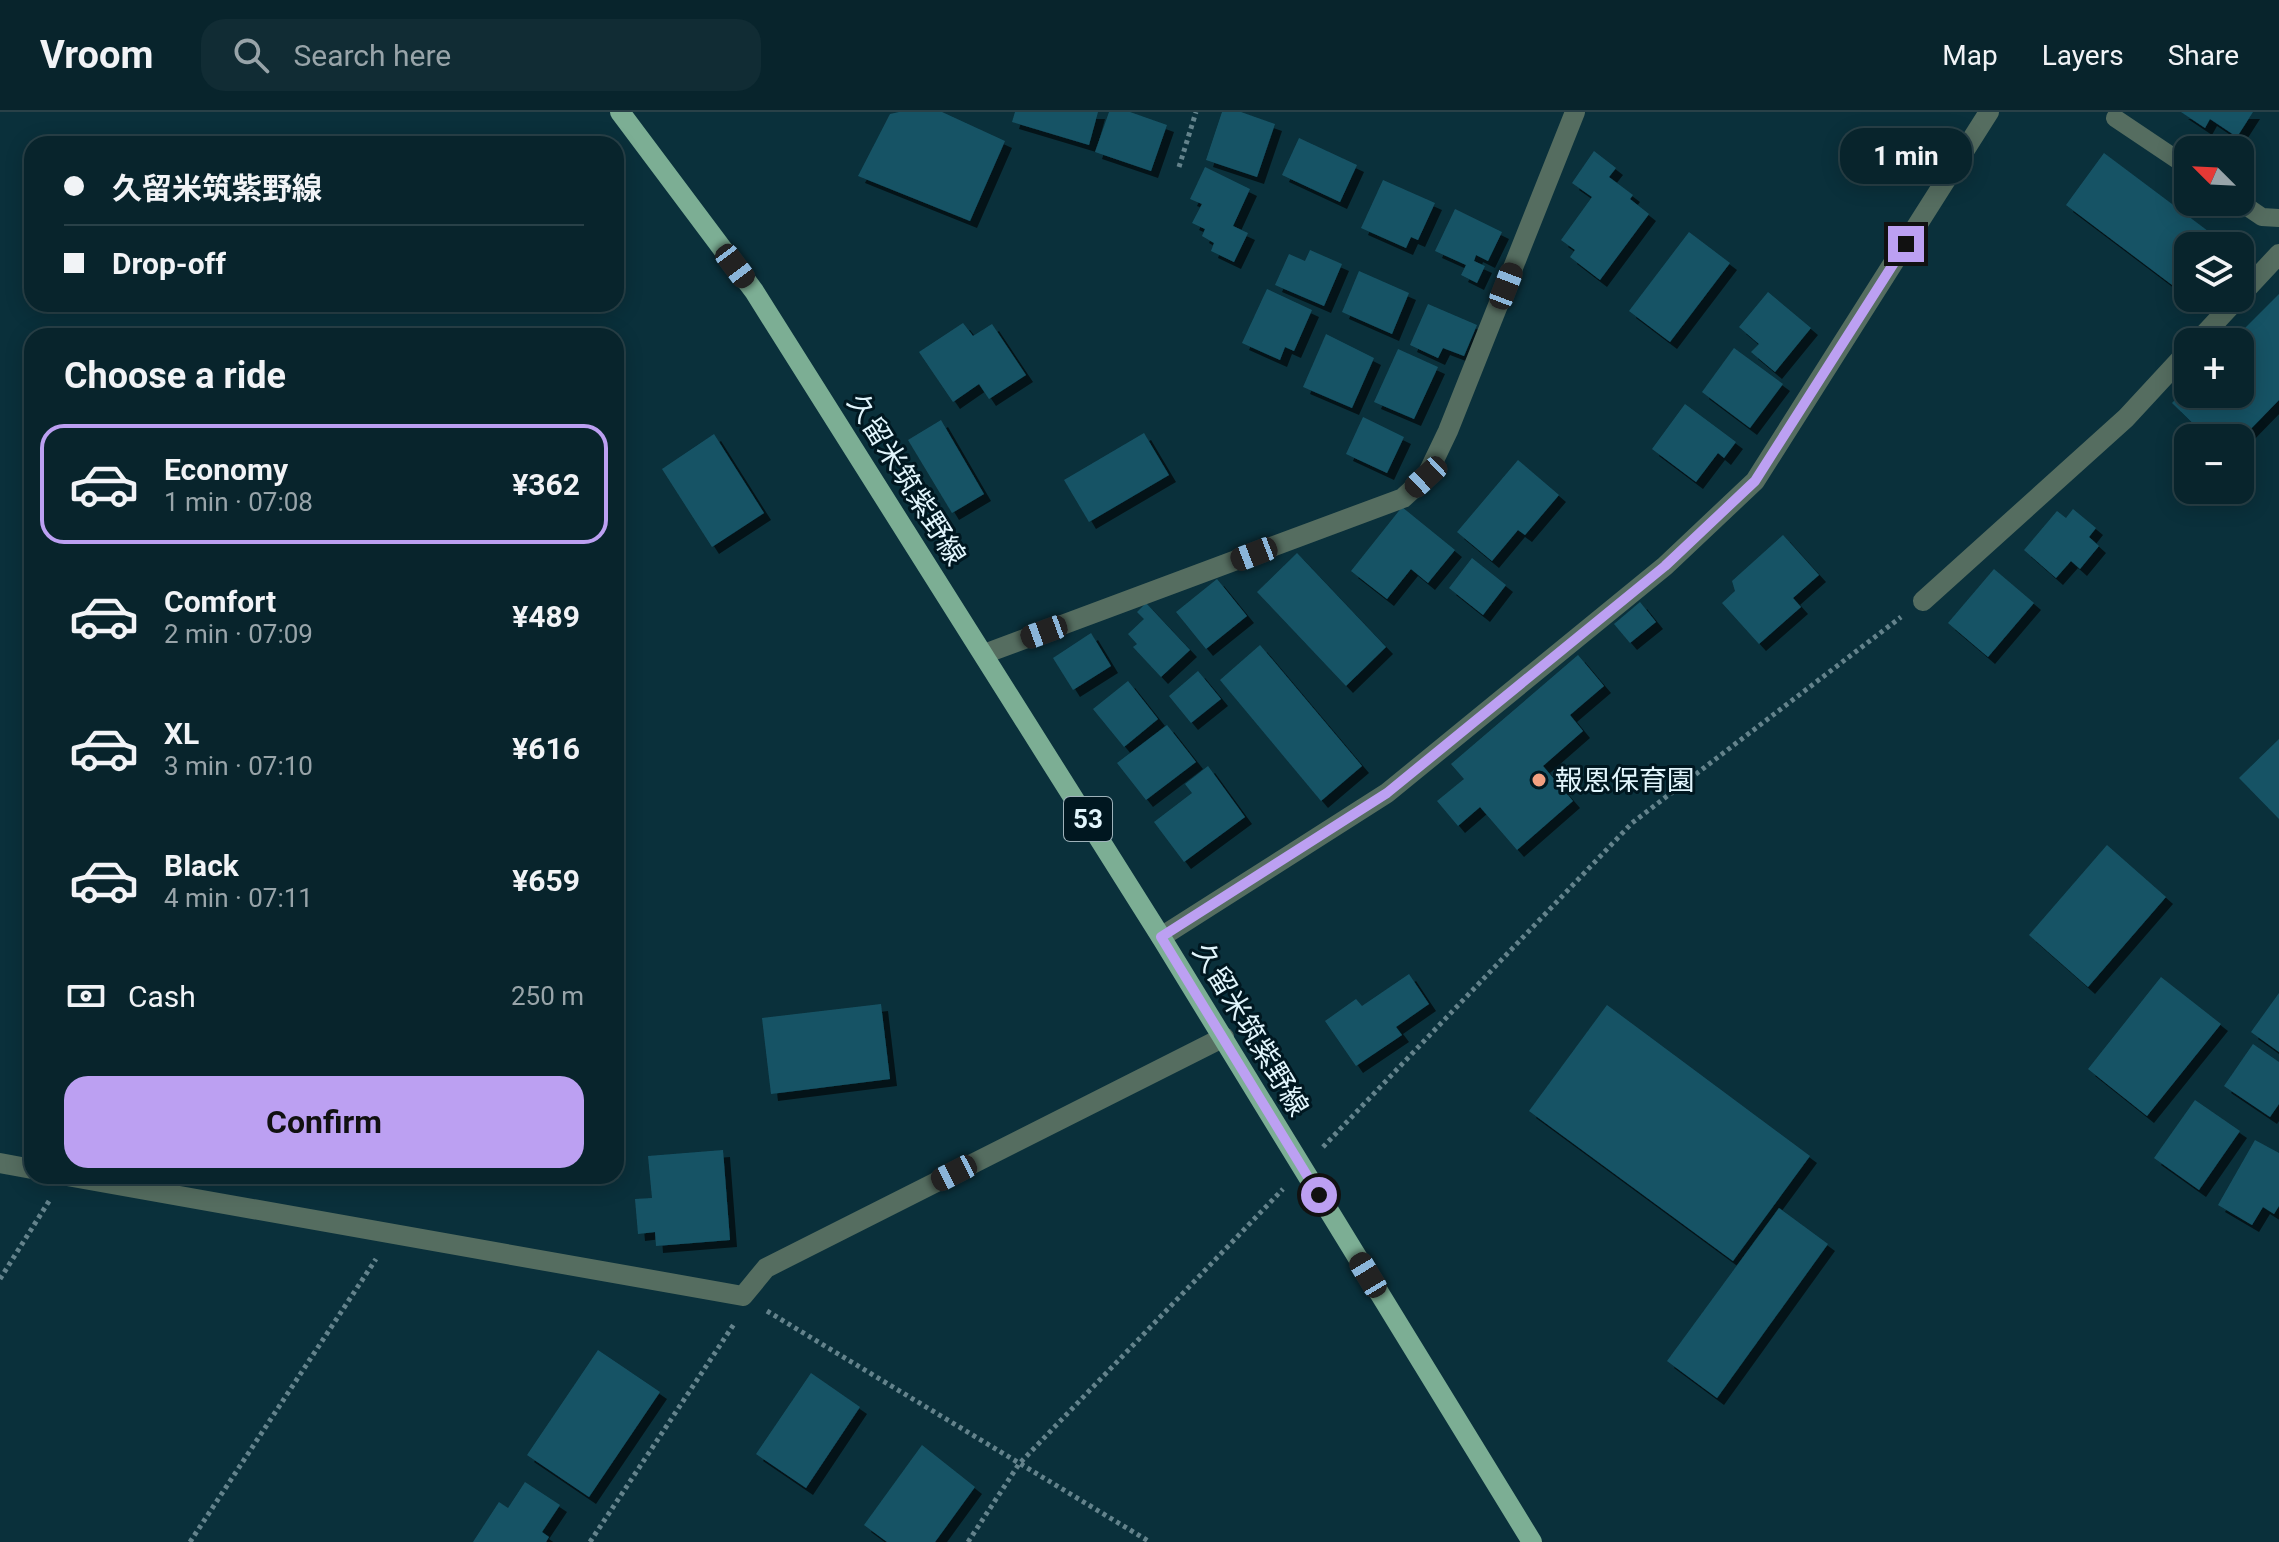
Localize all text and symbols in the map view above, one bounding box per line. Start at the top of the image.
search box [201,19,761,91]
text: Vroom [40,33,153,77]
icon: search [229,33,273,77]
text: Search here [293,38,451,73]
text: Map [1942,39,1998,72]
text: Layers [2042,39,2124,72]
text: Share [2168,39,2239,72]
callout: 1 min [1840,128,1972,184]
north arrow [2174,136,2254,216]
map controls [2174,136,2254,504]
text: 1 min [1873,141,1939,171]
text: 久留米筑紫野線 [112,171,322,206]
route end [1888,226,1924,262]
button: layers [2174,232,2254,312]
car [711,240,759,292]
text: Drop-off [112,246,226,281]
car [1486,259,1526,313]
button: + [2174,328,2254,408]
text: Choose a ride [64,355,286,397]
street label: 久留米筑紫野線 [841,387,973,571]
button: − [2174,424,2254,504]
icon: car [68,448,140,520]
text: Economy [164,452,288,487]
car [1400,452,1452,502]
text: ¥362 [512,467,580,502]
text: 1 min · 07:08 [164,487,313,517]
car [1227,534,1281,574]
icon: car [68,580,140,652]
text: Comfort [164,584,276,619]
text: ¥489 [512,599,580,634]
car [1017,613,1071,651]
text: 2 min · 07:09 [164,619,313,649]
icon: car [68,712,140,784]
text: XL [164,716,199,751]
text: ¥616 [512,731,580,766]
text: 3 min · 07:10 [164,751,313,781]
place label: 報恩保育園 [1555,764,1695,797]
marker: 報恩保育園 [1530,771,1548,789]
road number: 53 [1064,797,1112,841]
icon: car [68,844,140,916]
text: Black [164,848,239,883]
text: ¥659 [512,863,580,898]
text: 4 min · 07:11 [164,883,313,913]
street label: 久留米筑紫野線 [1186,937,1315,1122]
icon: cash [64,974,108,1018]
text: Cash [128,979,196,1014]
text: 250 m [511,981,584,1011]
button: Confirm [64,1076,584,1168]
car [927,1151,981,1195]
route start [1301,1177,1337,1213]
car [1345,1248,1391,1302]

